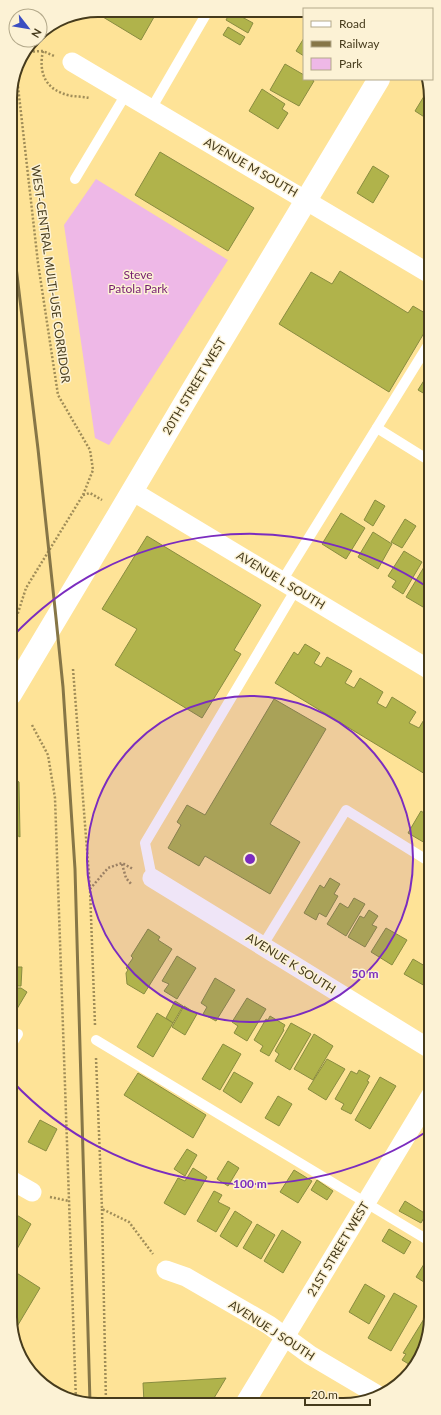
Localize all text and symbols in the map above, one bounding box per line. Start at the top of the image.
north arrow [8,8,48,48]
legend [303,8,433,80]
text: Road [339,16,366,31]
text: N [29,26,45,40]
text: Railway [339,36,380,51]
text: Park [339,56,363,71]
street label: AVENUE M SOUTH [201,134,301,200]
street label: WEST-CENTRAL MULTI-USE CORRIDOR [28,164,74,384]
park label: Steve Patola Park [108,267,169,296]
street label: 20TH STREET WEST [159,335,229,437]
street label: AVENUE L SOUTH [234,548,328,612]
centre of rings [243,852,257,866]
street label: AVENUE K SOUTH [243,929,339,997]
text: 50 m [352,966,378,981]
text: 100 m [233,1176,267,1191]
street label: 21ST STREET WEST [304,1199,372,1299]
street label: AVENUE J SOUTH [226,1297,318,1363]
scale bar [305,1381,370,1407]
text: 20 m [311,1387,338,1402]

